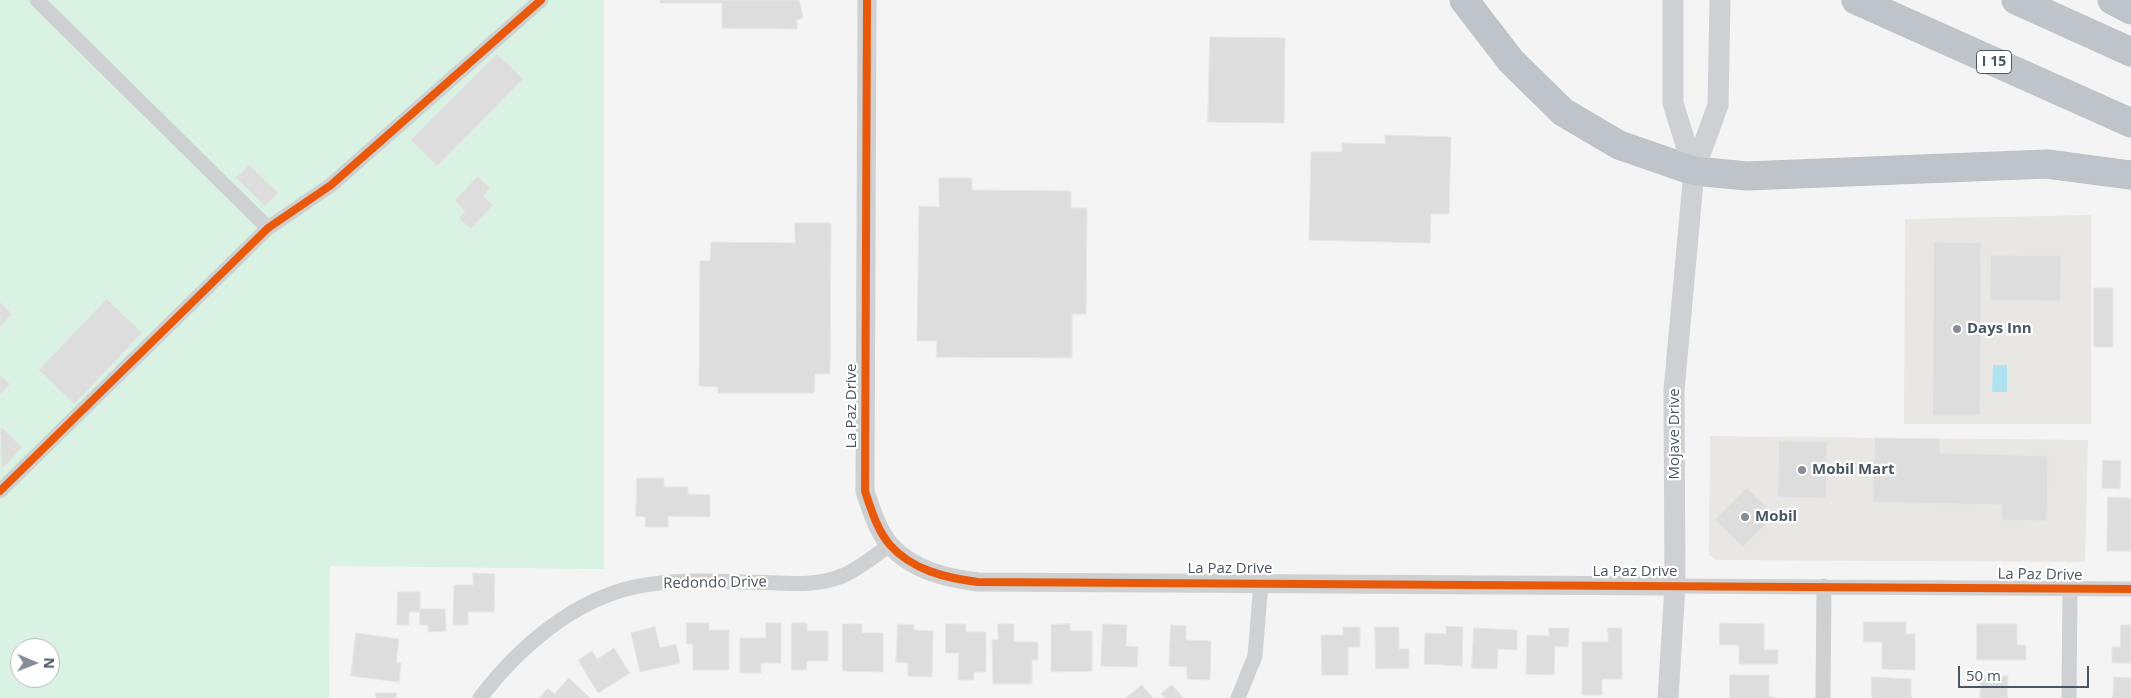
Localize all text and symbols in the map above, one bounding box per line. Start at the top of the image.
road number: I 15 [1976,51,2012,74]
place label: Days Inn [1967,320,2032,338]
marker: Days Inn [1951,323,1963,335]
street label: La Paz Drive [843,363,861,449]
street label: Mojave Drive [1666,388,1684,480]
place label: Mobil Mart [1812,461,1894,479]
marker: Mobil Mart [1796,464,1808,476]
place label: Mobil [1755,508,1797,526]
marker: Mobil [1739,511,1751,523]
street label: La Paz Drive [1187,560,1273,578]
street label: La Paz Drive [1592,563,1678,581]
street label: La Paz Drive [1997,565,2083,585]
street label: Redondo Drive [663,573,767,593]
north arrow [10,638,60,688]
scale bar [1961,656,2092,688]
text: N [40,657,59,669]
text: 50 m [1966,665,2001,685]

